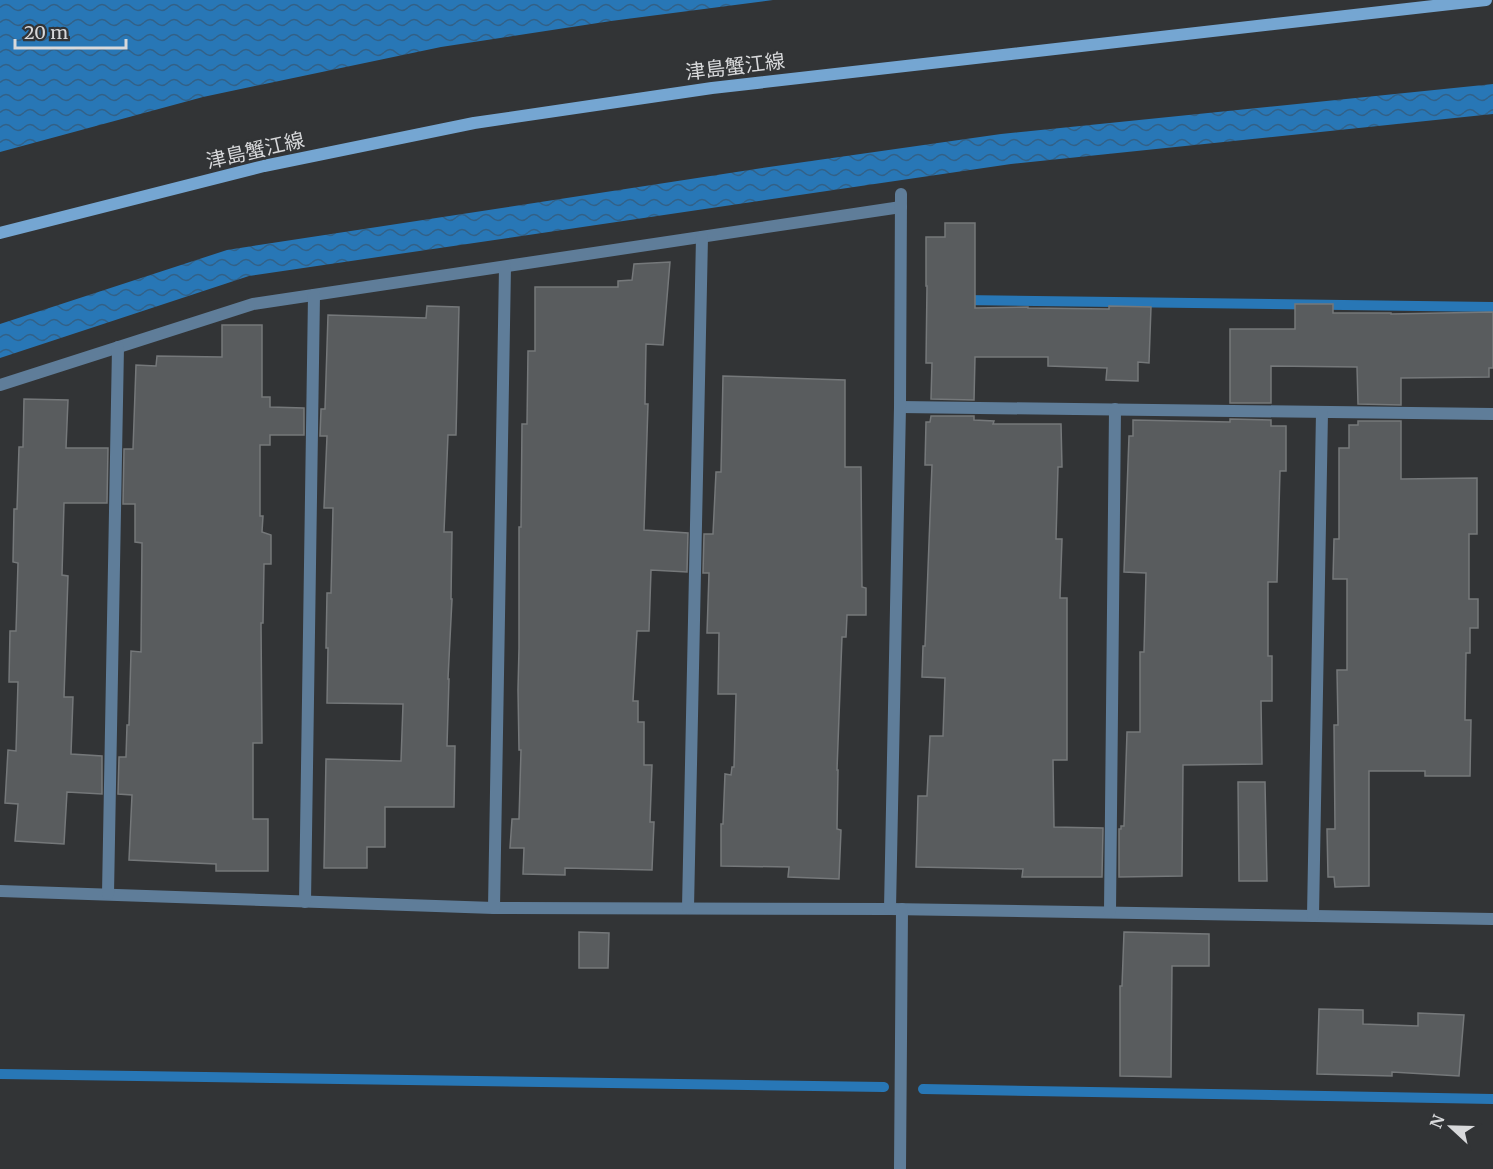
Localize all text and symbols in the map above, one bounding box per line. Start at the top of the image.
scale bar [15,12,126,50]
text: 20 m [24,21,68,44]
street label: 津島蟹江線 [684,47,786,85]
street label: 津島蟹江線 [203,127,307,173]
north arrow [1421,1097,1481,1157]
text: N [1425,1111,1449,1131]

